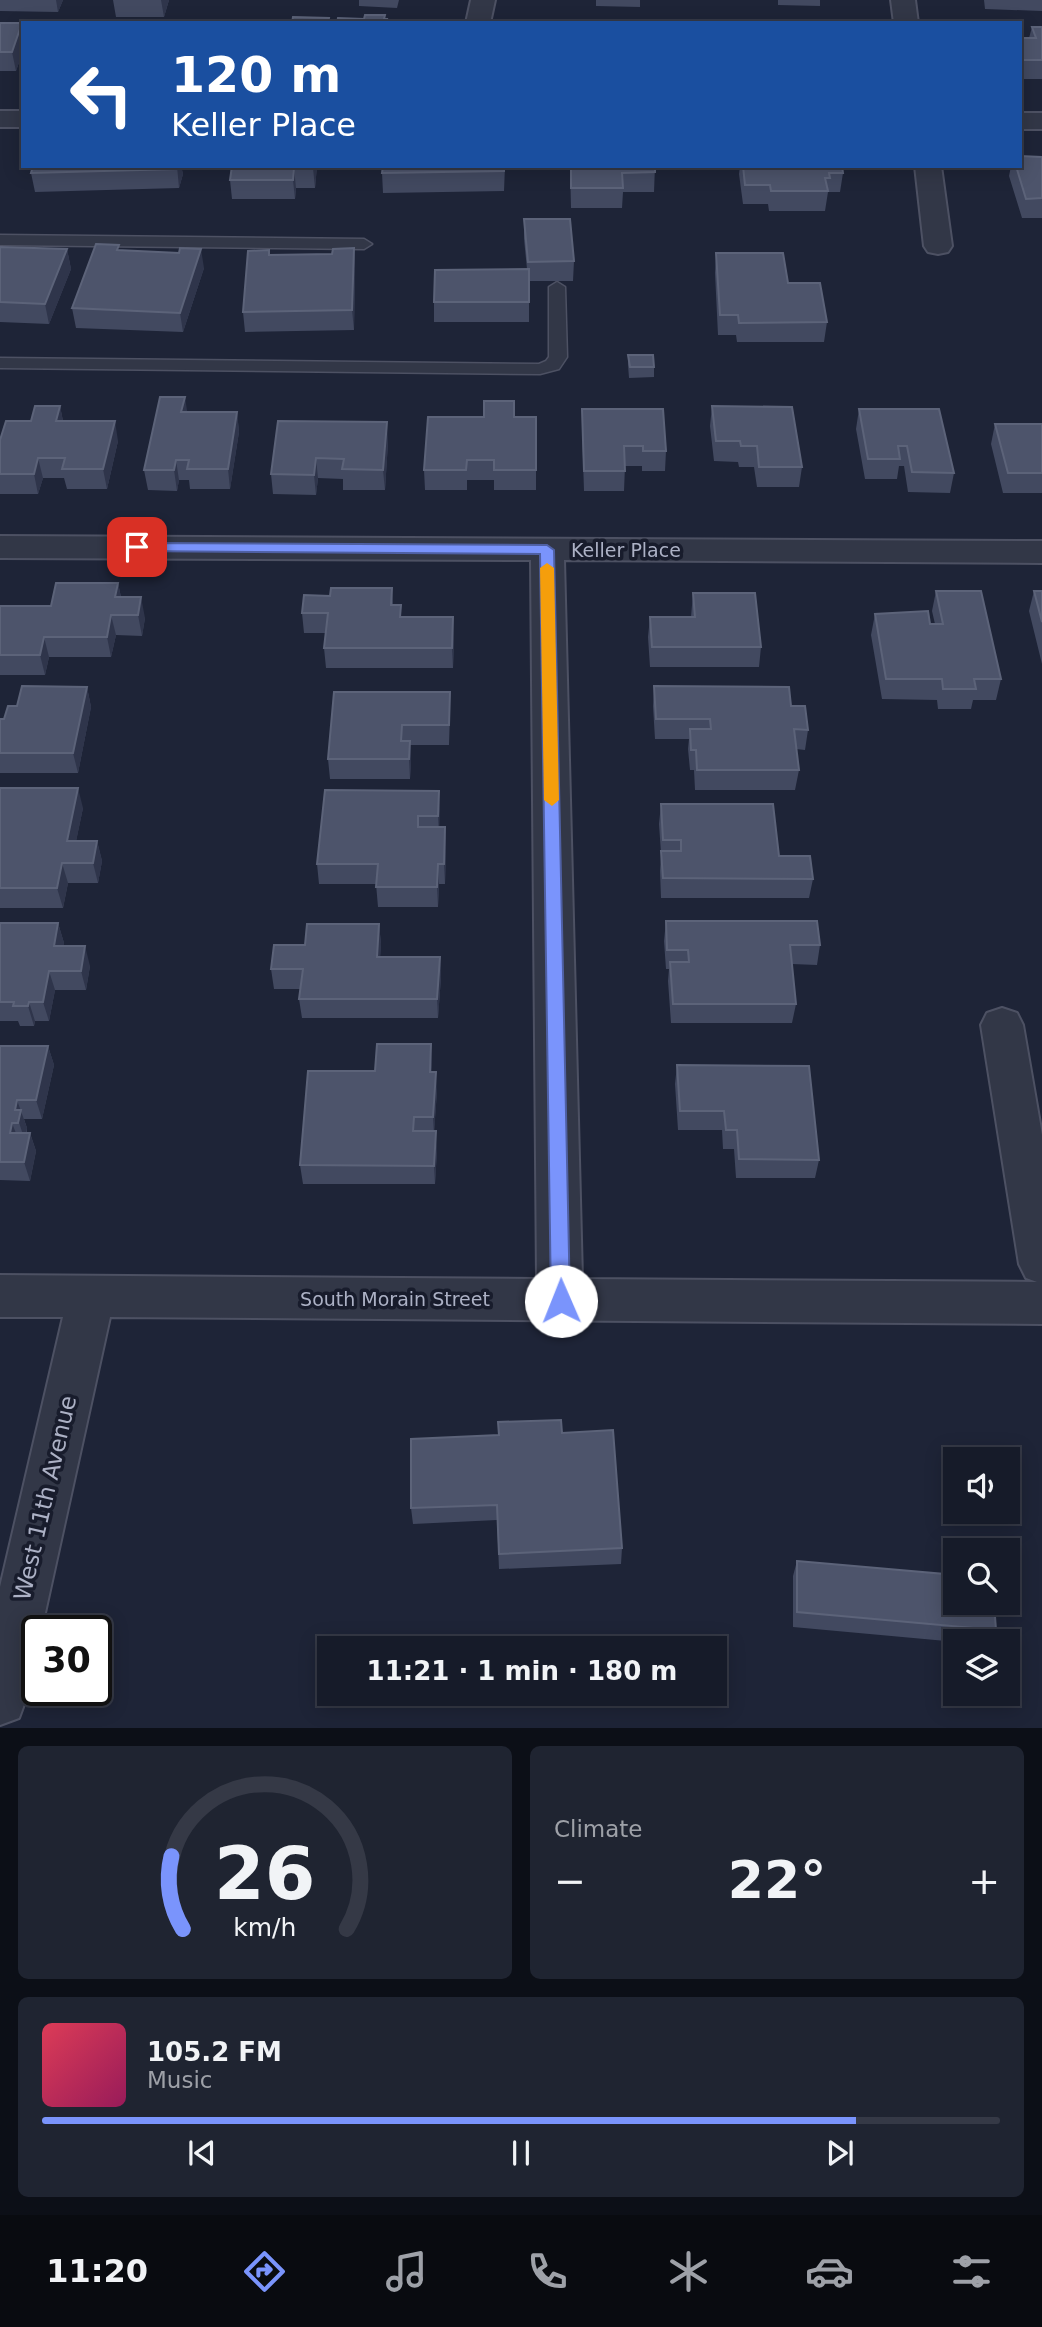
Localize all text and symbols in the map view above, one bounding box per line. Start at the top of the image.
text: 120 m [171,47,341,104]
icon: left [56,49,147,140]
text: Keller Place [171,106,356,144]
pin [107,517,167,577]
icon: arrive [118,528,156,566]
street label: Keller Place [571,539,681,561]
position arrow [524,1264,598,1338]
street label: South Morain Street [300,1288,490,1310]
street label: West 11th Avenue [9,1393,81,1603]
map controls [943,1447,1020,1706]
button: sound [943,1447,1020,1524]
button: search [943,1538,1020,1615]
speed limit sign: 30 [21,1615,112,1706]
button: layers [943,1629,1020,1706]
text: 11:21 · 1 min · 180 m [367,1656,677,1686]
text: Climate [554,1816,643,1842]
text: 26 [214,1831,316,1916]
text: 22° [728,1850,826,1910]
text: − [554,1859,586,1903]
text: + [968,1859,1000,1903]
text: km/h [233,1912,297,1941]
text: 105.2 FM [147,2037,282,2067]
text: Music [147,2067,212,2093]
icon: previous [183,2134,221,2172]
icon: pause [502,2134,540,2172]
icon: next [821,2134,859,2172]
icon: directions [240,2247,289,2296]
icon: music [382,2247,431,2296]
icon: phone [523,2247,572,2296]
icon: climate [664,2247,713,2296]
icon: car [805,2247,854,2296]
icon: filters [947,2247,996,2296]
text: 11:20 [46,2252,148,2290]

